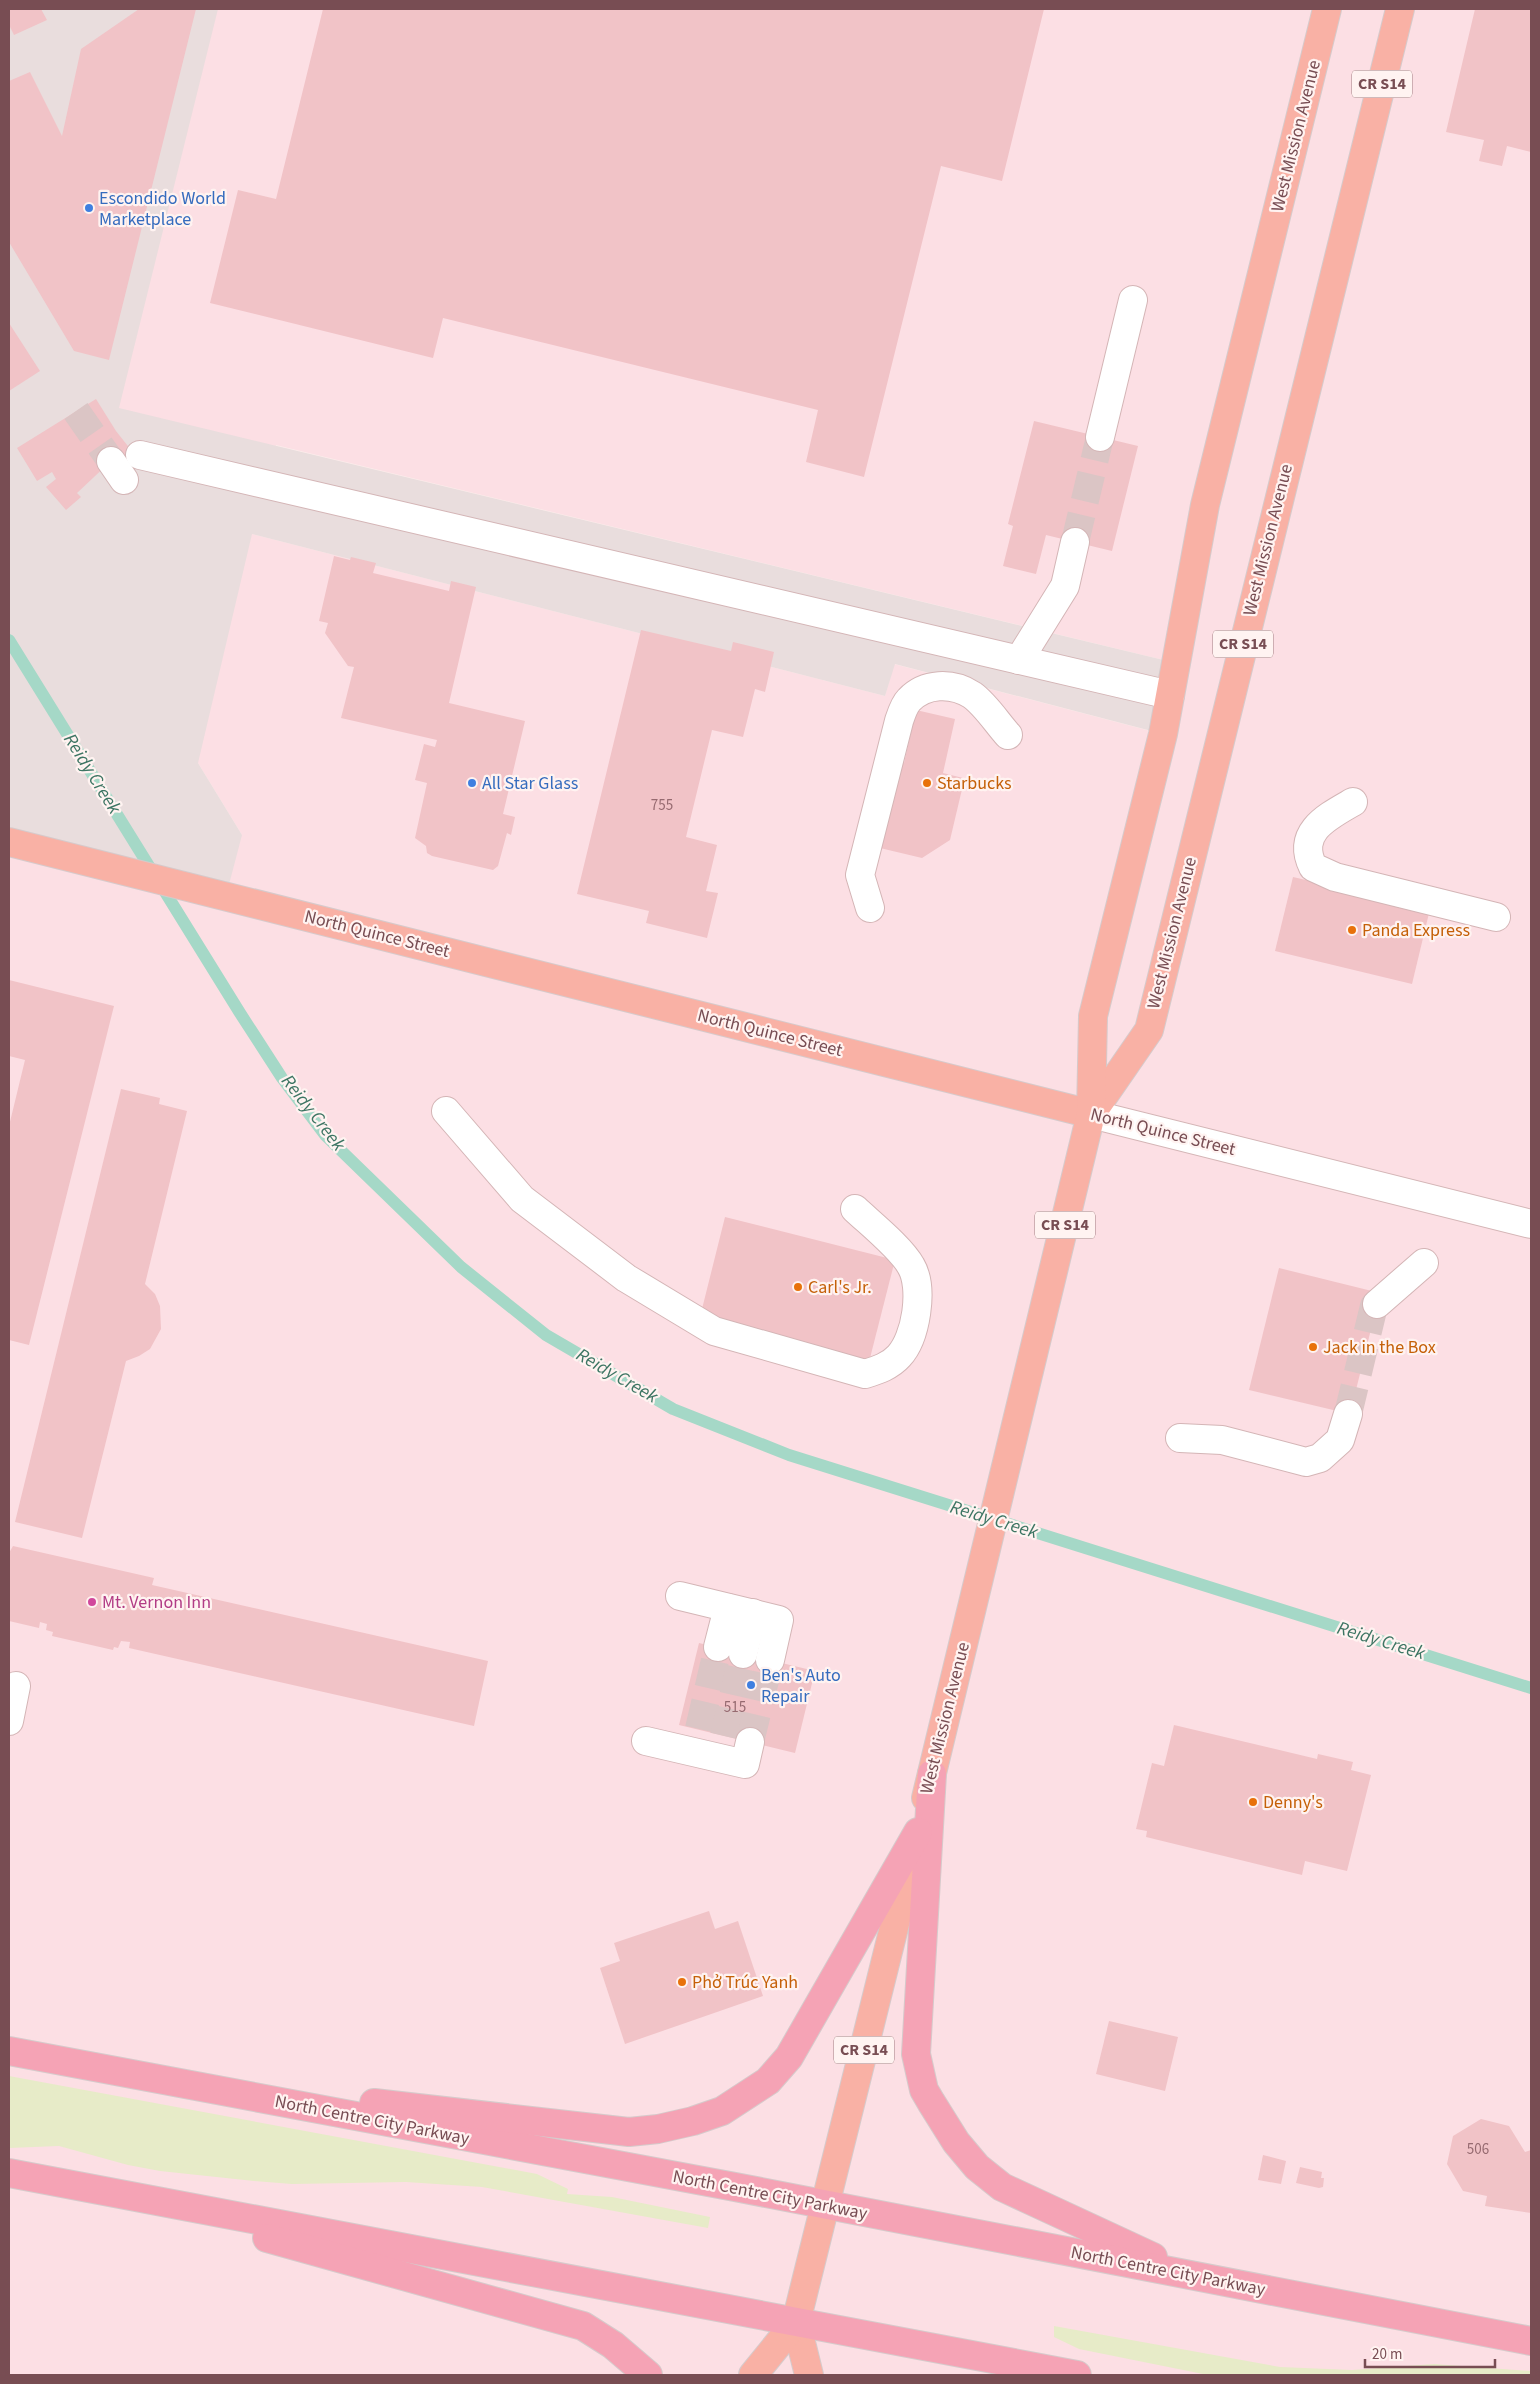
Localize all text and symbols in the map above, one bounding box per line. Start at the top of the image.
street label: West Mission Avenue [1265,57,1327,215]
road number: CR S14 [1352,70,1412,98]
place label: Escondido World Marketplace [99,186,226,232]
marker: Escondido World Marketplace [83,202,95,214]
street label: West Mission Avenue [1237,461,1299,619]
road number: CR S14 [1213,630,1273,658]
water label: Reidy Creek [57,728,128,820]
place label: All Star Glass [482,771,578,796]
place label: Starbucks [937,771,1012,796]
marker: All Star Glass [466,777,478,789]
marker: Starbucks [921,777,933,789]
house number: 755 [651,795,673,816]
street label: West Mission Avenue [1141,854,1203,1012]
street label: North Quince Street [302,904,452,964]
place label: Panda Express [1362,918,1470,943]
marker: Panda Express [1346,924,1358,936]
street label: North Quince Street [695,1003,845,1063]
water label: Reidy Creek [275,1069,352,1158]
street label: North Quince Street [1088,1102,1238,1162]
road number: CR S14 [1035,1212,1095,1238]
place label: Carl's Jr. [808,1275,872,1300]
marker: Carl's Jr. [792,1281,804,1293]
place label: Jack in the Box [1323,1335,1436,1360]
marker: Jack in the Box [1307,1341,1319,1353]
water label: Reidy Creek [571,1342,664,1411]
water label: Reidy Creek [947,1494,1042,1546]
place label: Mt. Vernon Inn [102,1590,211,1615]
marker: Mt. Vernon Inn [86,1596,98,1608]
water label: Reidy Creek [1334,1615,1429,1667]
street label: West Mission Avenue [914,1639,976,1797]
place label: Ben's Auto Repair [761,1663,841,1709]
marker: Ben's Auto Repair [745,1679,757,1691]
house number: 515 [724,1697,746,1718]
place label: Denny's [1263,1790,1323,1815]
marker: Denny's [1247,1796,1259,1808]
place label: Phở Trúc Yanh [692,1970,798,1995]
marker: Phở Trúc Yanh [676,1976,688,1988]
road number: CR S14 [834,2036,894,2064]
street label: North Centre City Parkway [273,2089,472,2151]
house number: 506 [1467,2139,1489,2160]
street label: North Centre City Parkway [671,2164,870,2226]
street label: North Centre City Parkway [1069,2240,1268,2302]
scale bar [1365,2336,1495,2368]
text: 20 m [1372,2344,1402,2365]

